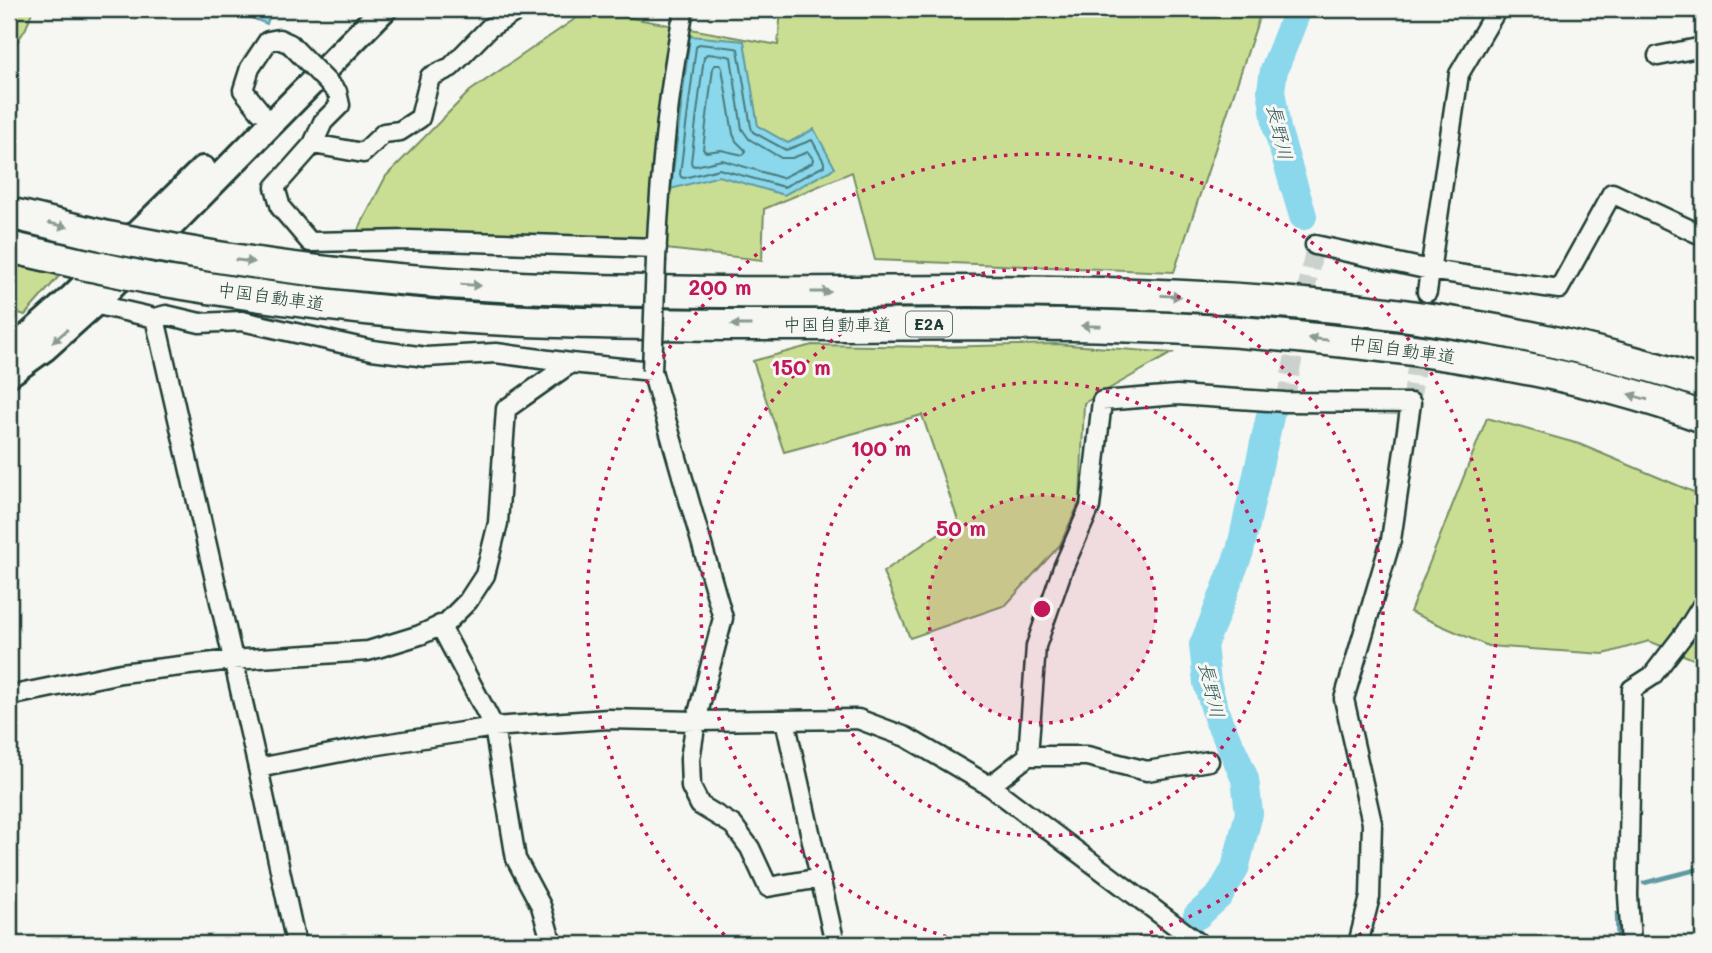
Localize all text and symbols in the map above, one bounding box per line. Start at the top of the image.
water label: 長野川 [1262,101,1299,162]
one-way arrow [47,220,69,231]
one-way arrow [234,256,256,267]
text: 200 m [689,273,751,300]
street label: 中国自動車道 [216,277,326,315]
one-way arrow [460,280,482,291]
one-way arrow [810,286,832,298]
one-way arrow [1160,291,1182,302]
street label: 中国自動車道 [783,312,891,336]
road number: E2A [906,312,952,336]
one-way arrow [730,319,752,331]
one-way arrow [1080,320,1102,332]
one-way arrow [52,327,69,343]
street label: 中国自動車道 [1347,330,1457,368]
one-way arrow [1307,333,1329,344]
text: 150 m [771,353,831,380]
one-way arrow [1628,391,1649,401]
text: 100 m [851,434,911,461]
text: 50 m [936,514,986,541]
centre of rings [1030,597,1054,621]
water label: 長野川 [1194,659,1231,720]

